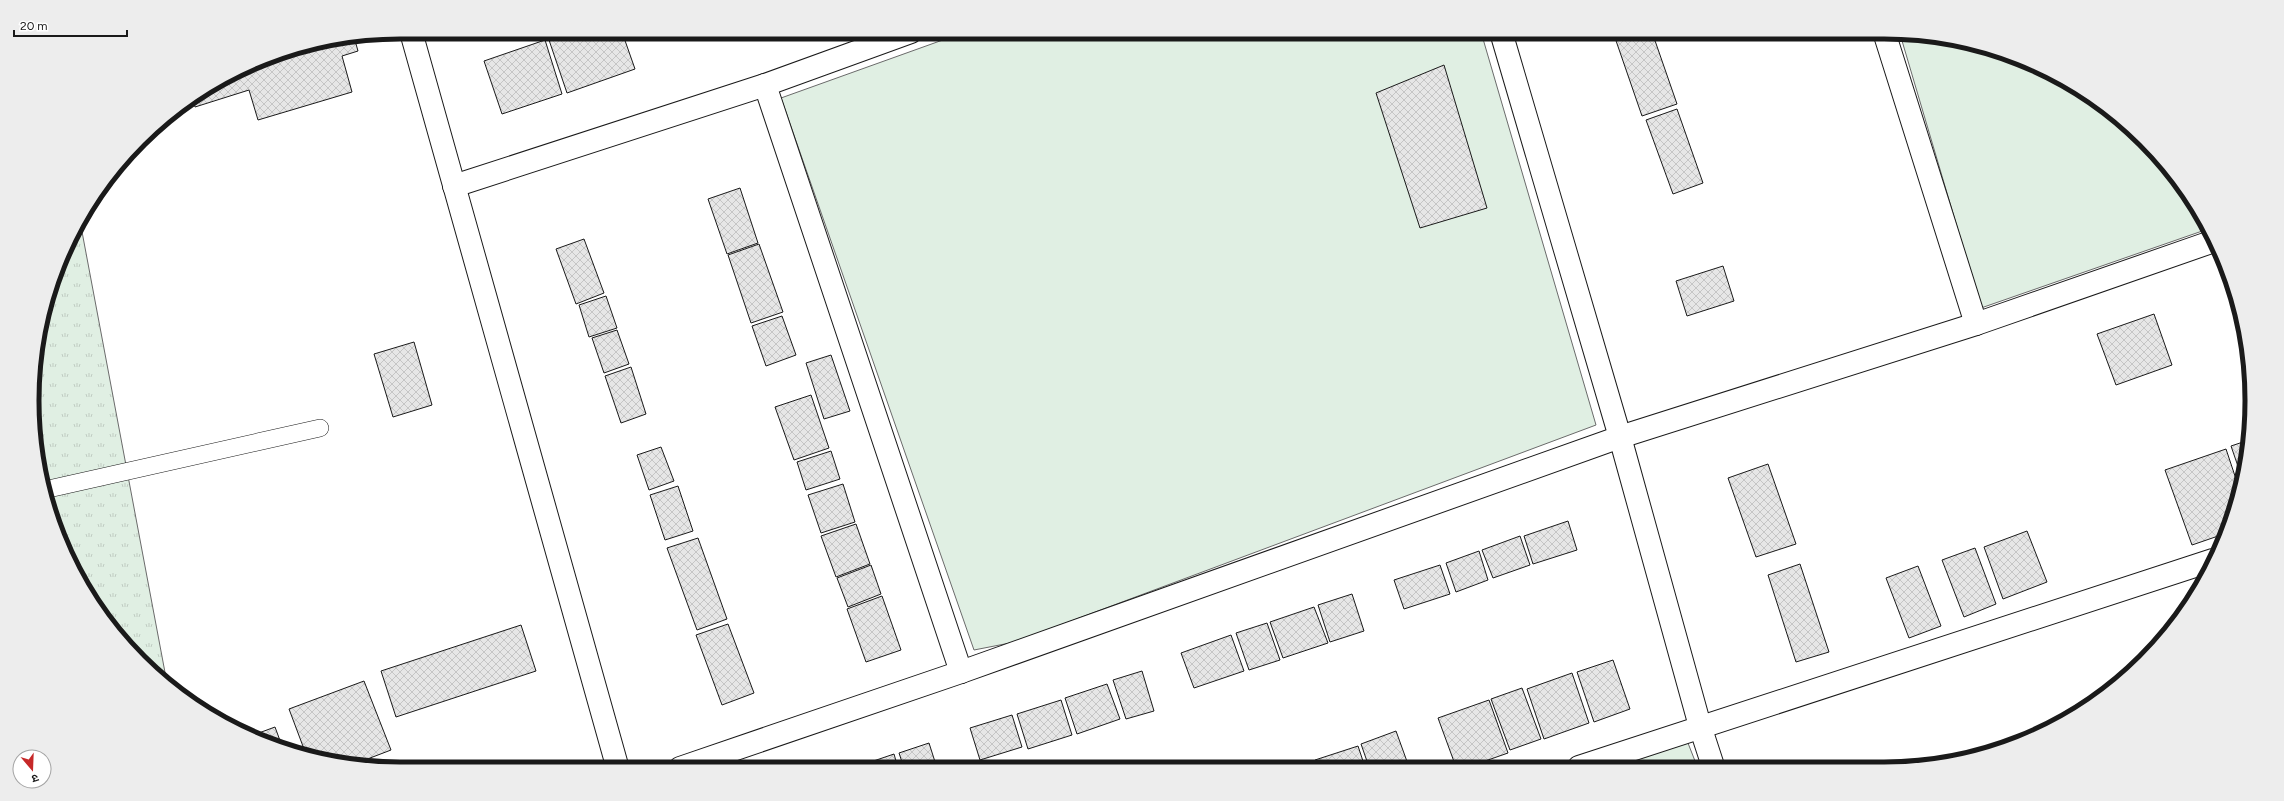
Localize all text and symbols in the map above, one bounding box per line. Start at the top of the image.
scale bar [14,12,127,38]
text: 20 m [20,19,48,33]
north arrow [12,749,52,789]
text: उ [29,771,40,785]

